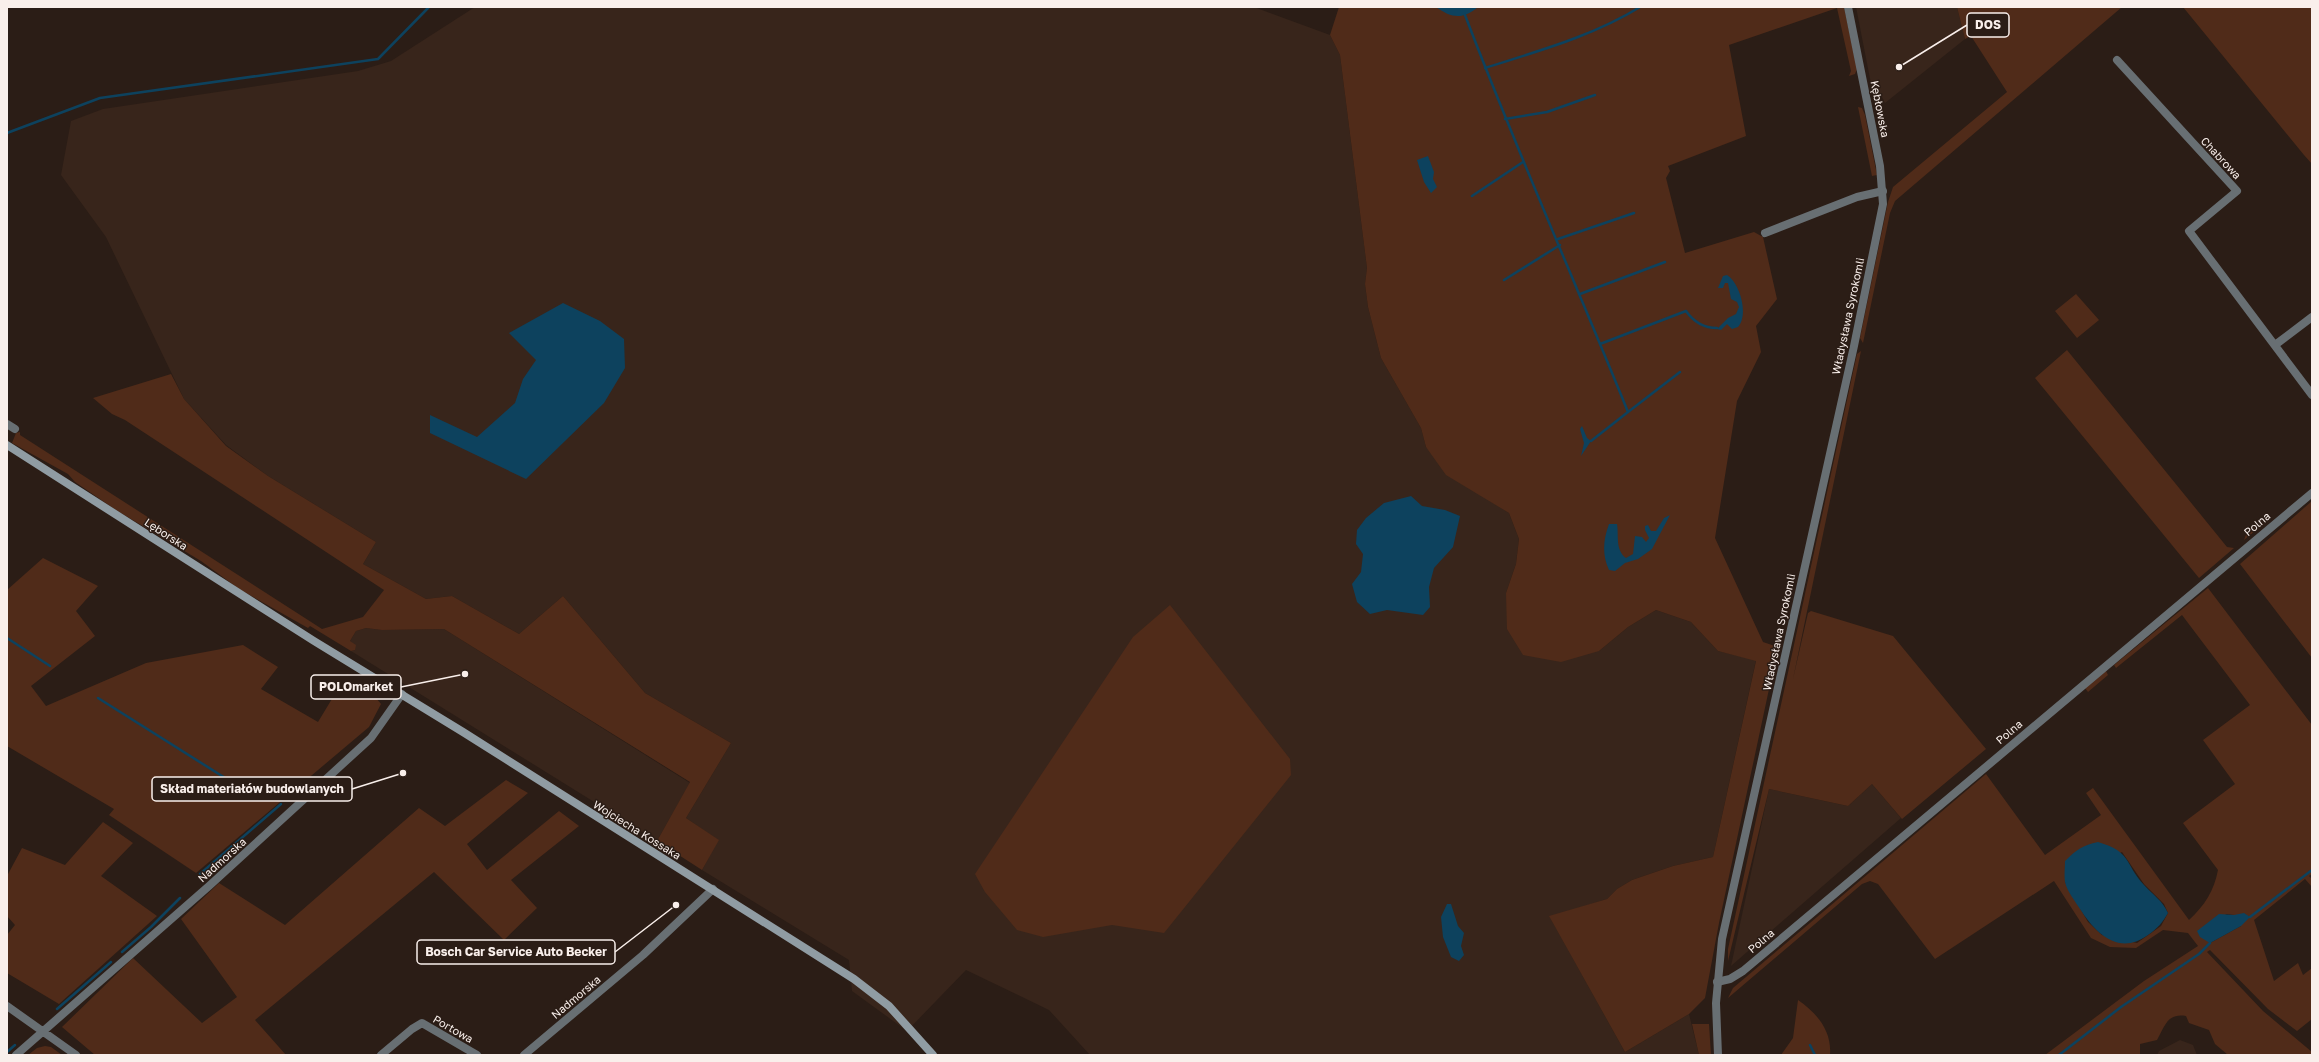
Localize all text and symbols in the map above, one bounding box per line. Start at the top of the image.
callout: DOS [1967,13,2009,37]
text: DOS [1975,17,2001,32]
street label: Kębłowska [1869,79,1892,139]
street label: Chabrowa [2199,134,2244,181]
street label: Władysława Syrokomli [1829,256,1866,376]
street label: Polna [2241,509,2272,538]
street label: Lęborska [142,515,190,552]
street label: Władysława Syrokomli [1760,572,1797,692]
callout: POLOmarket [311,675,401,699]
text: POLOmarket [319,679,393,694]
street label: Polna [1993,717,2024,746]
callout: Skład materiałów budowlanych [152,777,352,801]
text: Skład materiałów budowlanych [160,781,344,796]
street label: Wojciecha Kossaka [591,797,683,862]
street label: Nadmorska [195,835,248,885]
street label: Polna [1745,926,1776,955]
callout: Bosch Car Service Auto Becker [417,940,615,964]
text: Bosch Car Service Auto Becker [425,944,607,959]
street label: Nadmorska [548,972,603,1021]
street label: Portowa [431,1012,476,1045]

